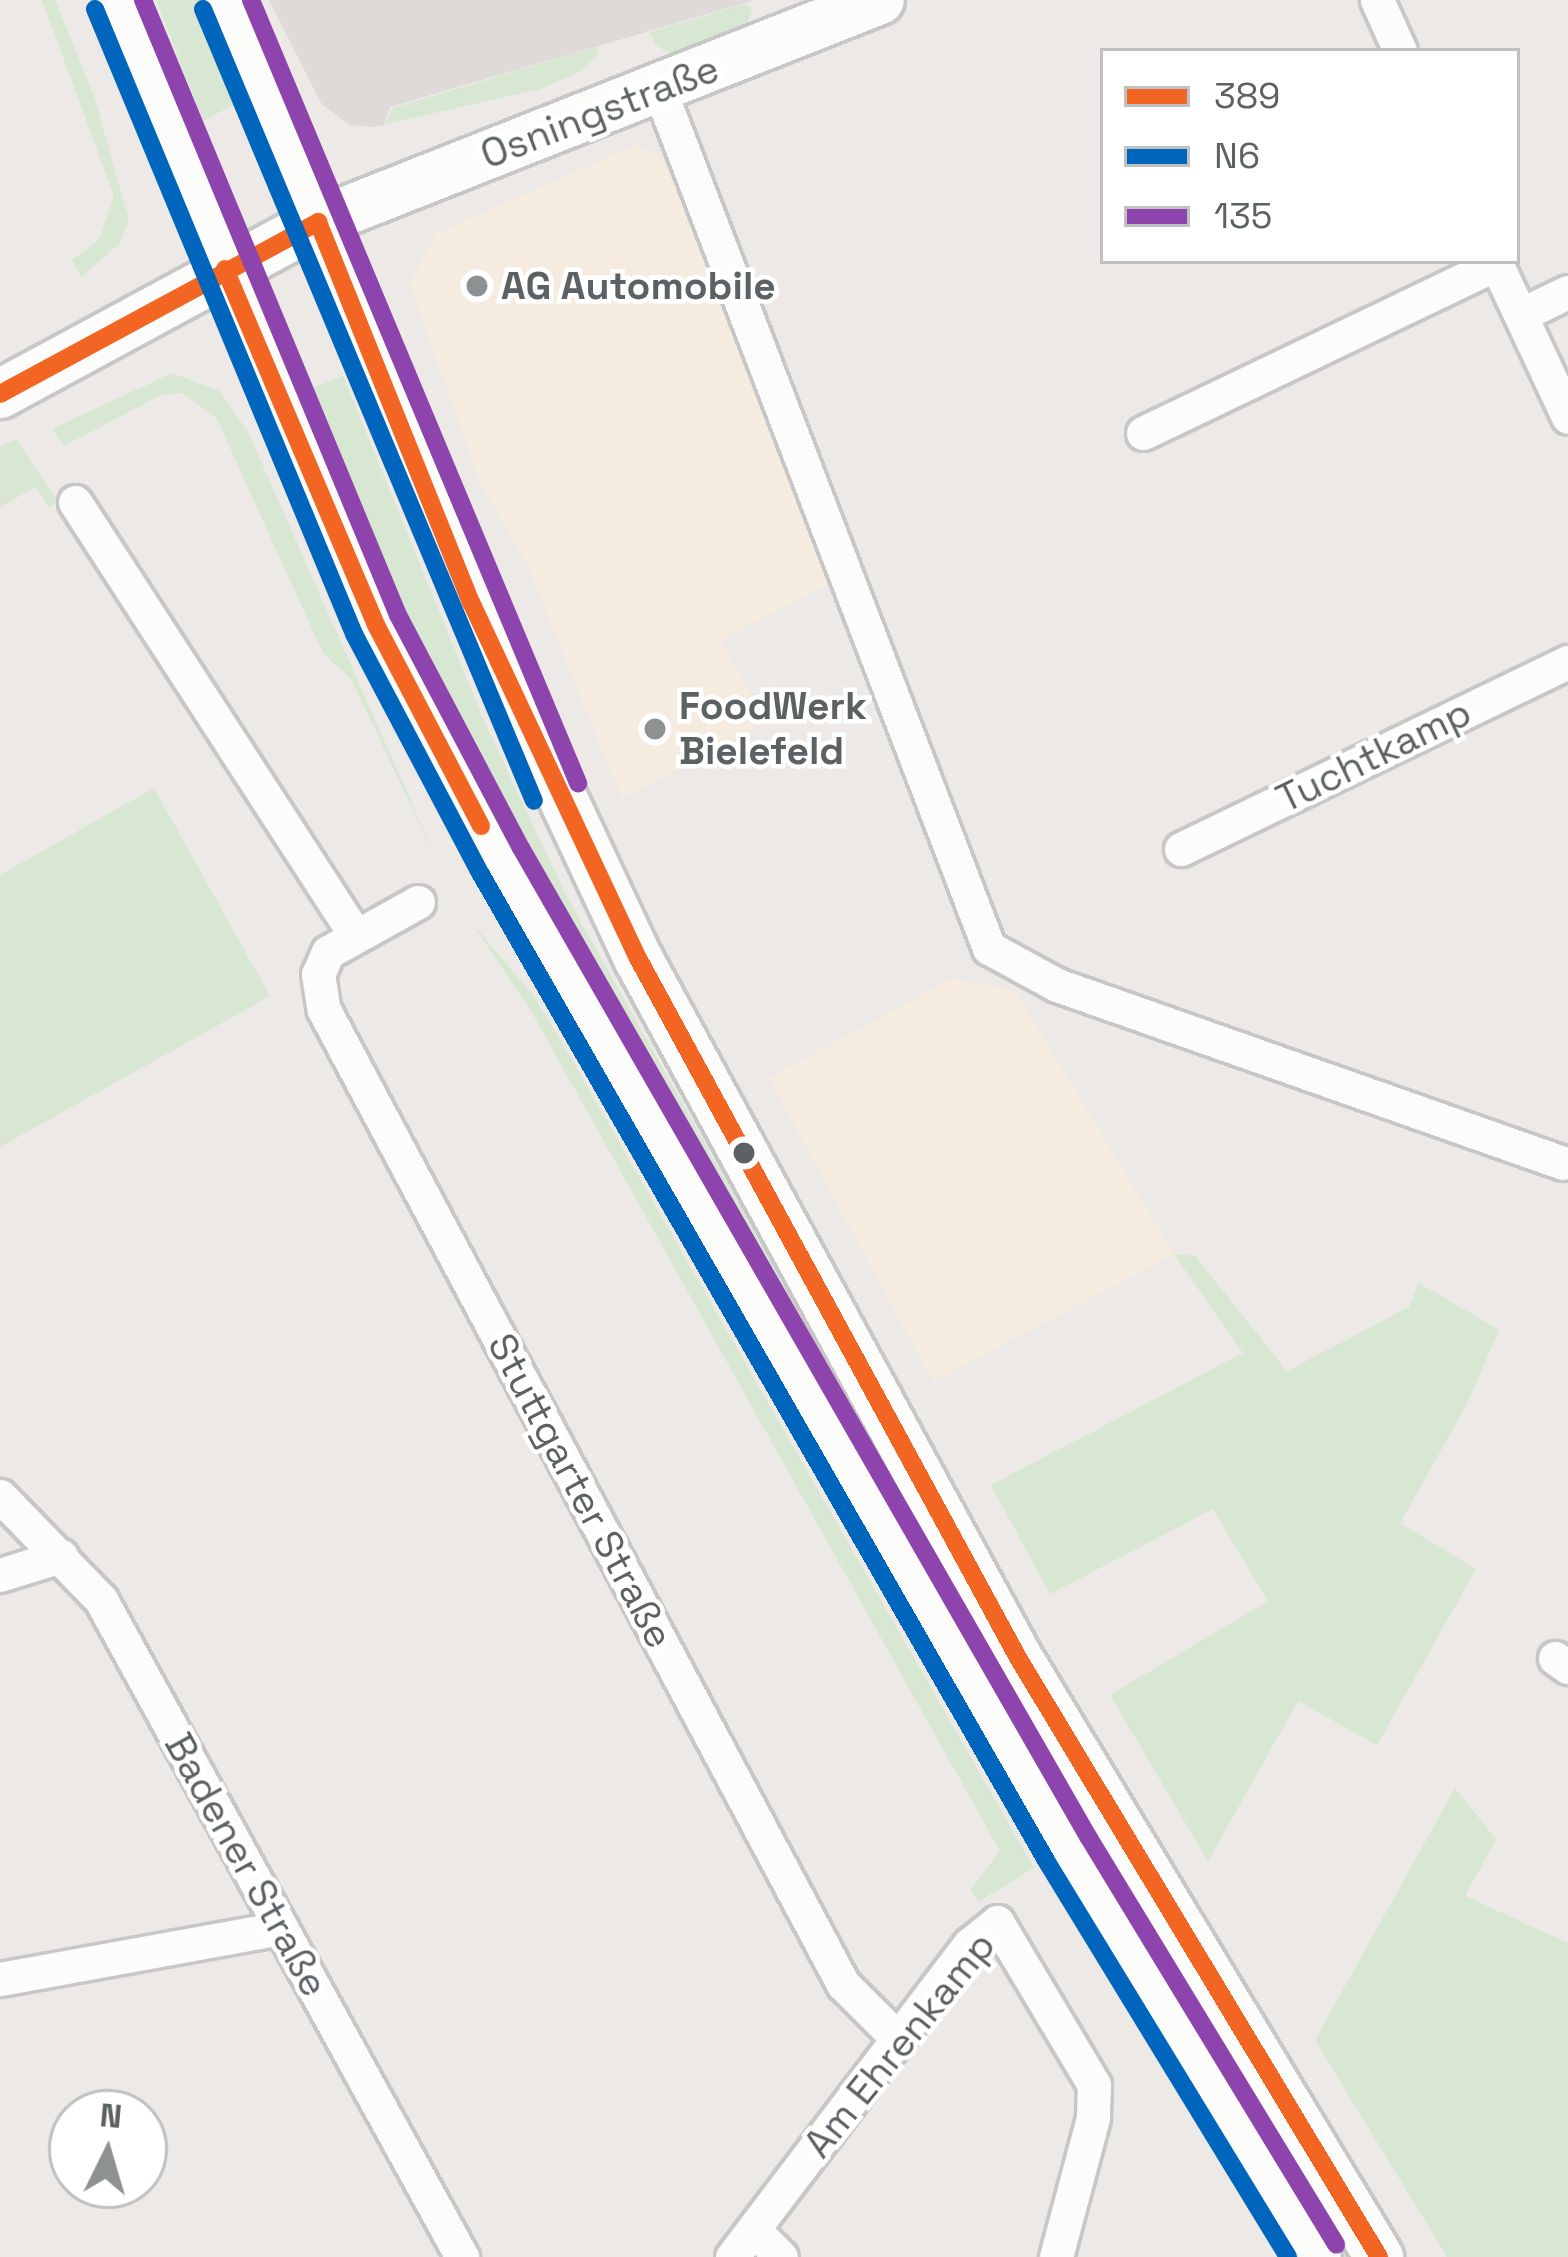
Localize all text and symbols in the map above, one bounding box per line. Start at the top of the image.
street label: Osningstraße [474,45,726,179]
legend [1100,48,1520,264]
text: 389 [1214,73,1280,119]
text: N6 [1214,133,1260,179]
text: 135 [1214,193,1272,239]
place label: AG Automobile [501,263,776,309]
marker: AG Automobile [464,273,490,299]
place label: FoodWerk Bielefeld [679,684,867,775]
street label: Tuchtkamp [1269,689,1479,823]
marker: FoodWerk Bielefeld [642,716,668,742]
unlabelled marker [733,1142,755,1164]
street label: Stuttgarter Straße [477,1326,683,1656]
street label: Badener Straße [154,1725,338,2005]
street label: Am Ehrenkamp [795,1923,1005,2167]
north arrow [48,2089,168,2209]
text: N [98,2094,124,2138]

